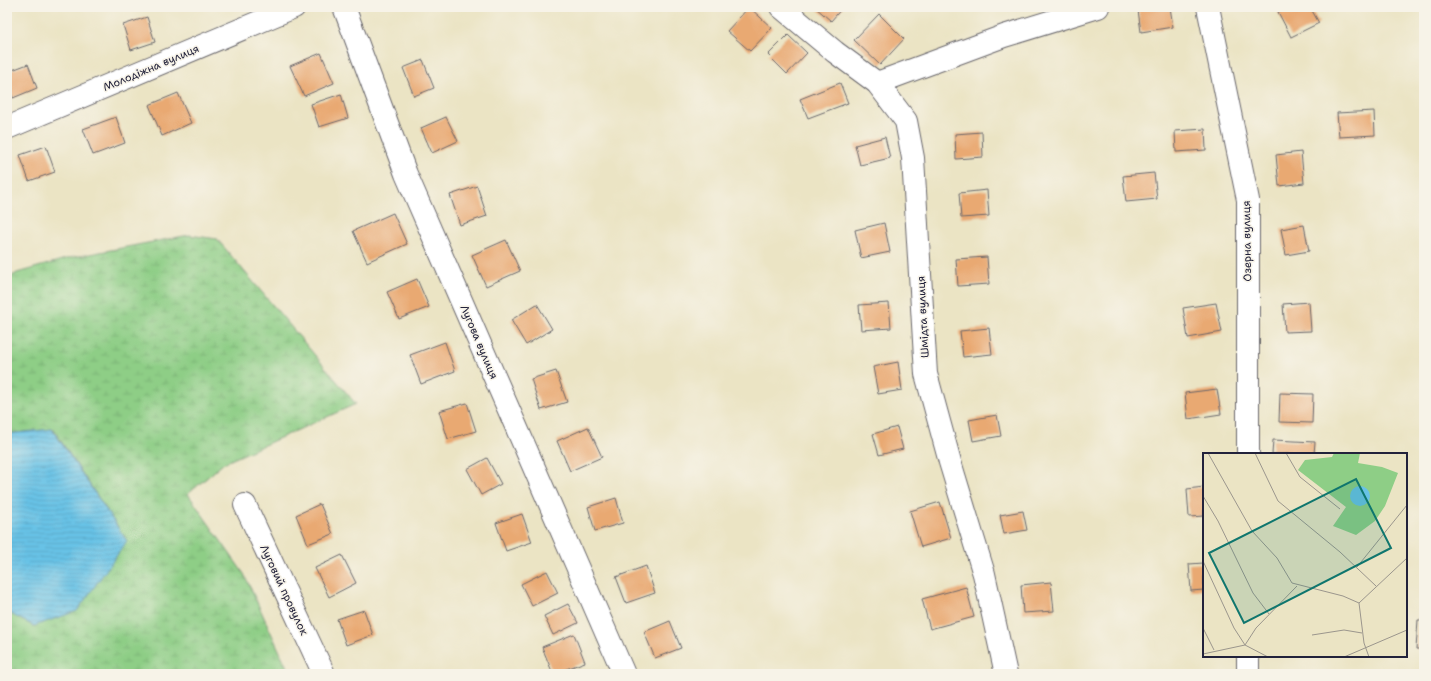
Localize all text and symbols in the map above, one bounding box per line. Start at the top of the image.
street label: Молодіжна вулиця [101,41,201,95]
street label: Озерна вулиця [1239,200,1255,282]
street label: Шмідта вулиця [913,276,933,358]
street label: Лугова вулиця [457,303,501,381]
inset map [1203,453,1407,657]
street label: Луговий провулок [256,542,312,638]

